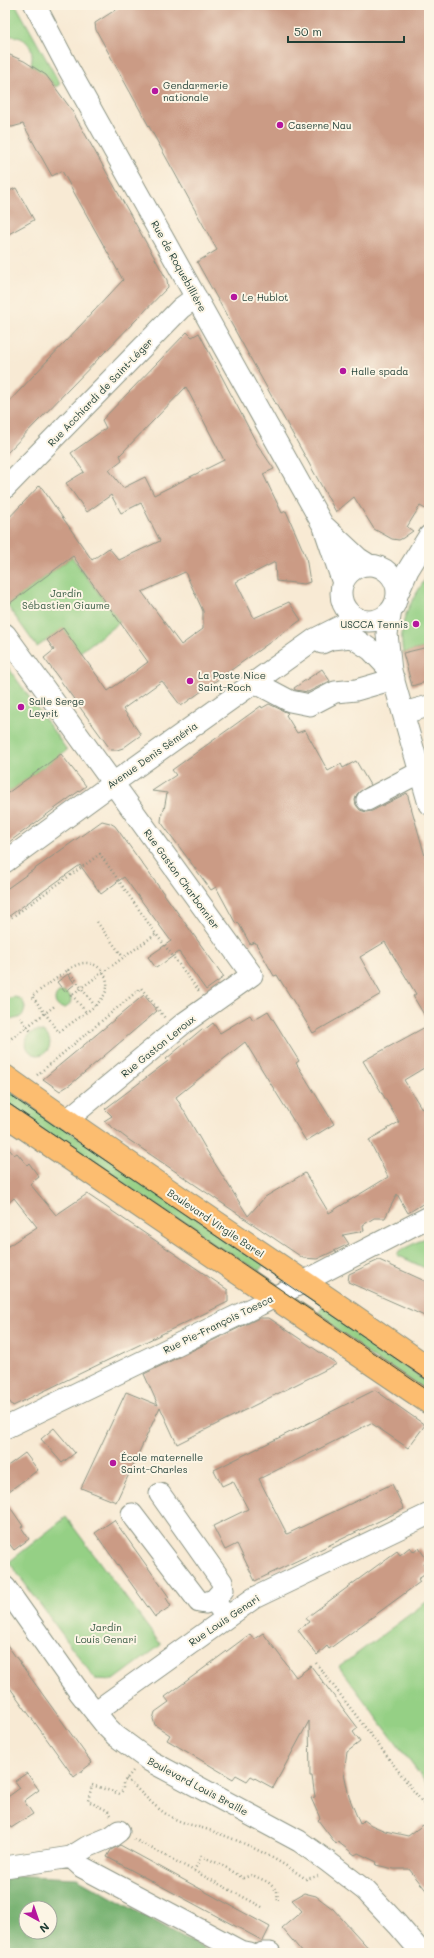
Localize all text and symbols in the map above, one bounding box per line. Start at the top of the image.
scale bar [288,18,404,44]
text: 50 m [294,23,322,39]
place label: Gendarmerie nationale [163,78,228,104]
marker: Gendarmerie nationale [150,86,160,96]
place label: Caserne Nau [288,118,351,132]
marker: Caserne Nau [275,120,285,130]
street label: Rue de Roquebillière [148,218,210,314]
place label: Le Hublot [242,290,288,304]
marker: Le Hublot [229,292,239,302]
street label: Rue Acchiardi de Saint-Léger [44,335,156,449]
place label: Halle spada [351,364,409,378]
marker: Halle spada [338,366,348,376]
park label: Jardin Sébastien Giaume [22,586,110,612]
place label: USCCA Tennis [341,617,408,631]
marker: USCCA Tennis [411,619,421,629]
place label: La Poste Nice Saint-Roch [198,668,266,694]
marker: La Poste Nice Saint-Roch [185,676,195,686]
place label: Salle Serge Leyrit [29,694,84,720]
marker: Salle Serge Leyrit [16,702,26,712]
street label: Avenue Denis Séméria [104,718,200,792]
street label: Rue Gaston Charbonnier [141,826,223,932]
street label: Rue Gaston Leroux [118,1012,198,1080]
street label: Boulevard Virgile Barel [165,1185,267,1261]
street label: Rue Pie-François Toesca [161,1291,275,1357]
place label: École maternelle Saint-Charles [121,1450,203,1476]
marker: École maternelle Saint-Charles [108,1458,118,1468]
street label: Rue Louis Genari [186,1591,262,1649]
park label: Jardin Louis Genari [75,1620,137,1646]
street label: Boulevard Louis Braille [145,1754,251,1818]
north arrow [18,1900,58,1940]
text: N [37,1920,53,1936]

